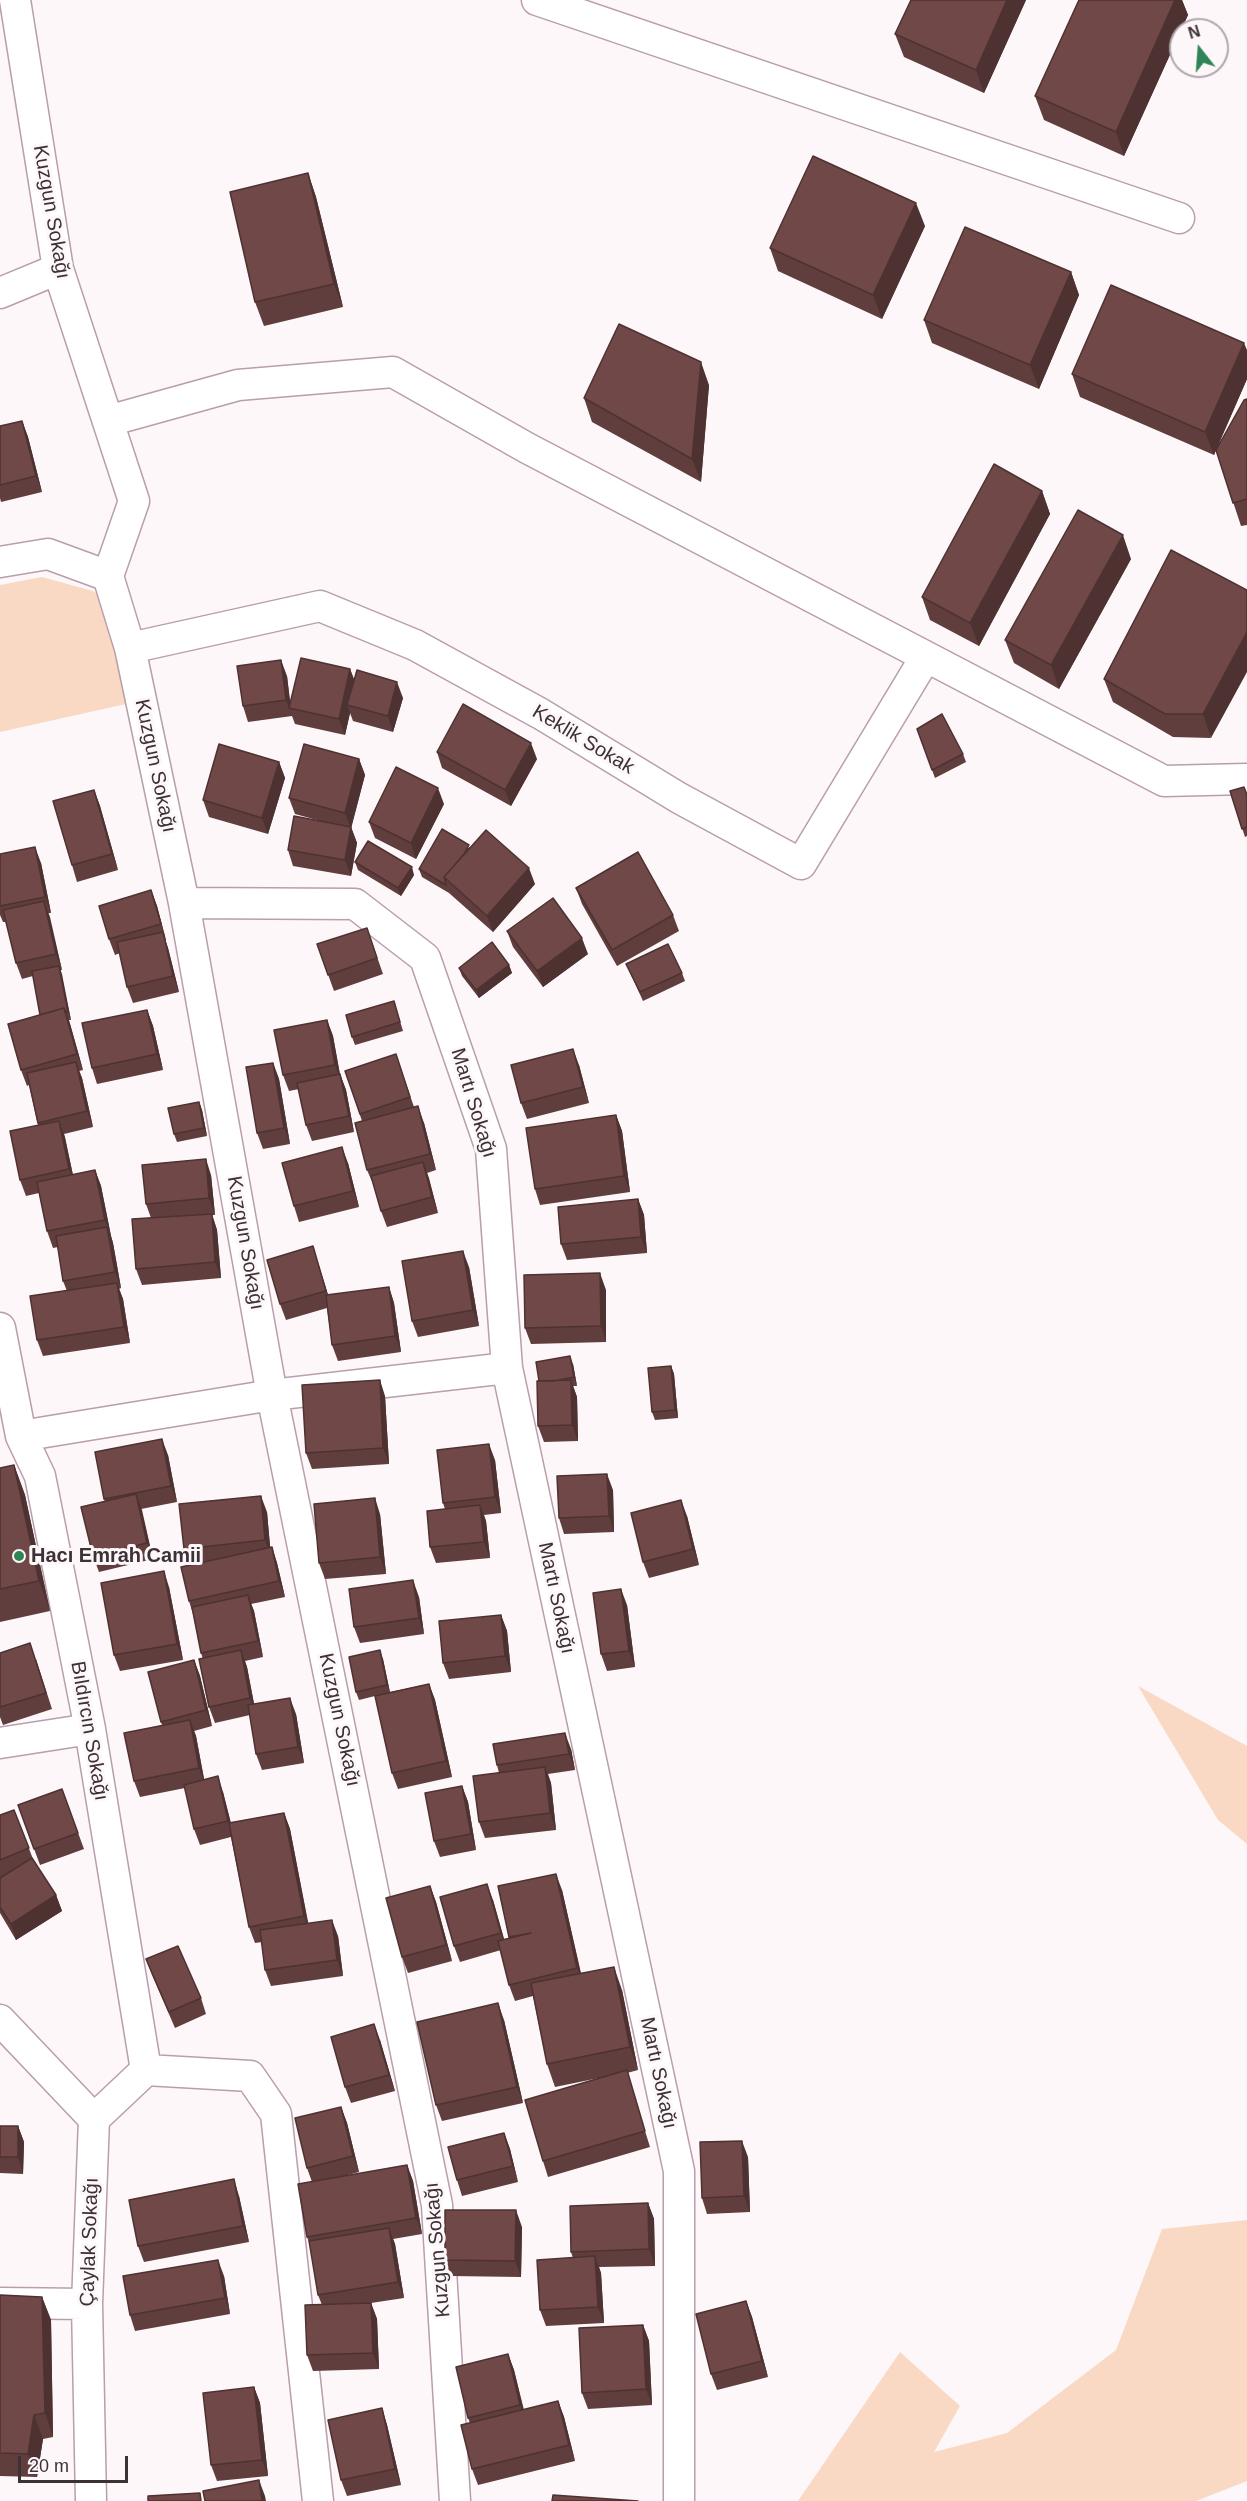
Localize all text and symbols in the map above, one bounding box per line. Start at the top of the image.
north arrow [1169,18,1229,78]
text: N [1186,22,1202,42]
street label: Kuzgun Sokağı [27,143,75,281]
street label: Kuzgun Sokağı [129,697,181,835]
street label: Keklik Sokak [528,700,638,780]
street label: Martı Sokağı [445,1045,501,1161]
street label: Kuzgun Sokağı [221,1174,269,1312]
street label: Martı Sokağı [532,1540,580,1656]
place label: Hacı Emrah Camii [31,1544,201,1568]
marker: Hacı Emrah Camii [12,1549,26,1563]
street label: Kuzgun Sokağı [313,1651,365,1789]
street label: Bıldırcın Sokağı [65,1659,113,1803]
street label: Martı Sokağı [634,2015,682,2131]
street label: Çaylak Sokağı [76,2177,104,2307]
street label: Kuzgun Sokağı [420,2181,456,2319]
scale bar [21,2444,130,2482]
text: 20 m [29,2456,69,2476]

